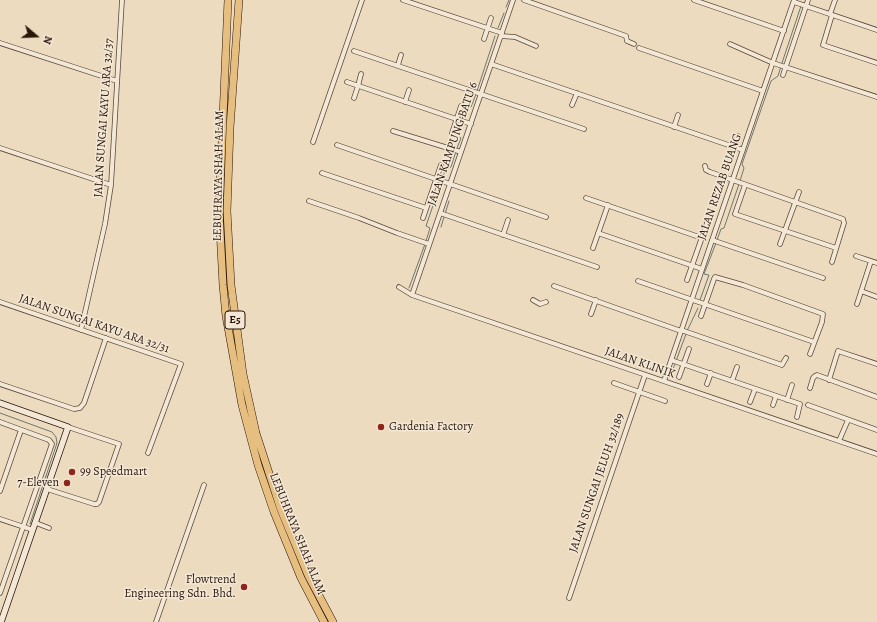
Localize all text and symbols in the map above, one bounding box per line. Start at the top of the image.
north arrow [16,16,56,56]
text: N [39,34,56,46]
street label: JALAN SUNGAI KAYU ARA 32/37 [91,38,117,198]
street label: JALAN KAMPUNG BATU 6 [425,80,481,208]
street label: LEBUHRAYA SHAH ALAM [211,110,227,242]
street label: JALAN REZAB BUANG [695,132,745,242]
street label: JALAN SUNGAI KAYU ARA 32/31 [17,291,171,357]
road number: E5 [225,311,245,329]
street label: JALAN KLINIK [603,344,677,382]
street label: JALAN SUNGAI JELUH 32/189 [566,411,628,555]
place label: Gardenia Factory [389,420,473,434]
marker: Gardenia Factory [376,422,386,432]
place label: 99 Speedmart [80,465,147,479]
marker: 99 Speedmart [67,467,77,477]
street label: LEBUHRAYA SHAH ALAM [266,471,328,597]
place label: 7-Eleven [17,476,59,490]
marker: 7-Eleven [62,478,72,488]
place label: Flowtrend Engineering Sdn. Bhd. [124,573,236,601]
marker: Flowtrend Engineering Sdn. Bhd. [239,582,249,592]

